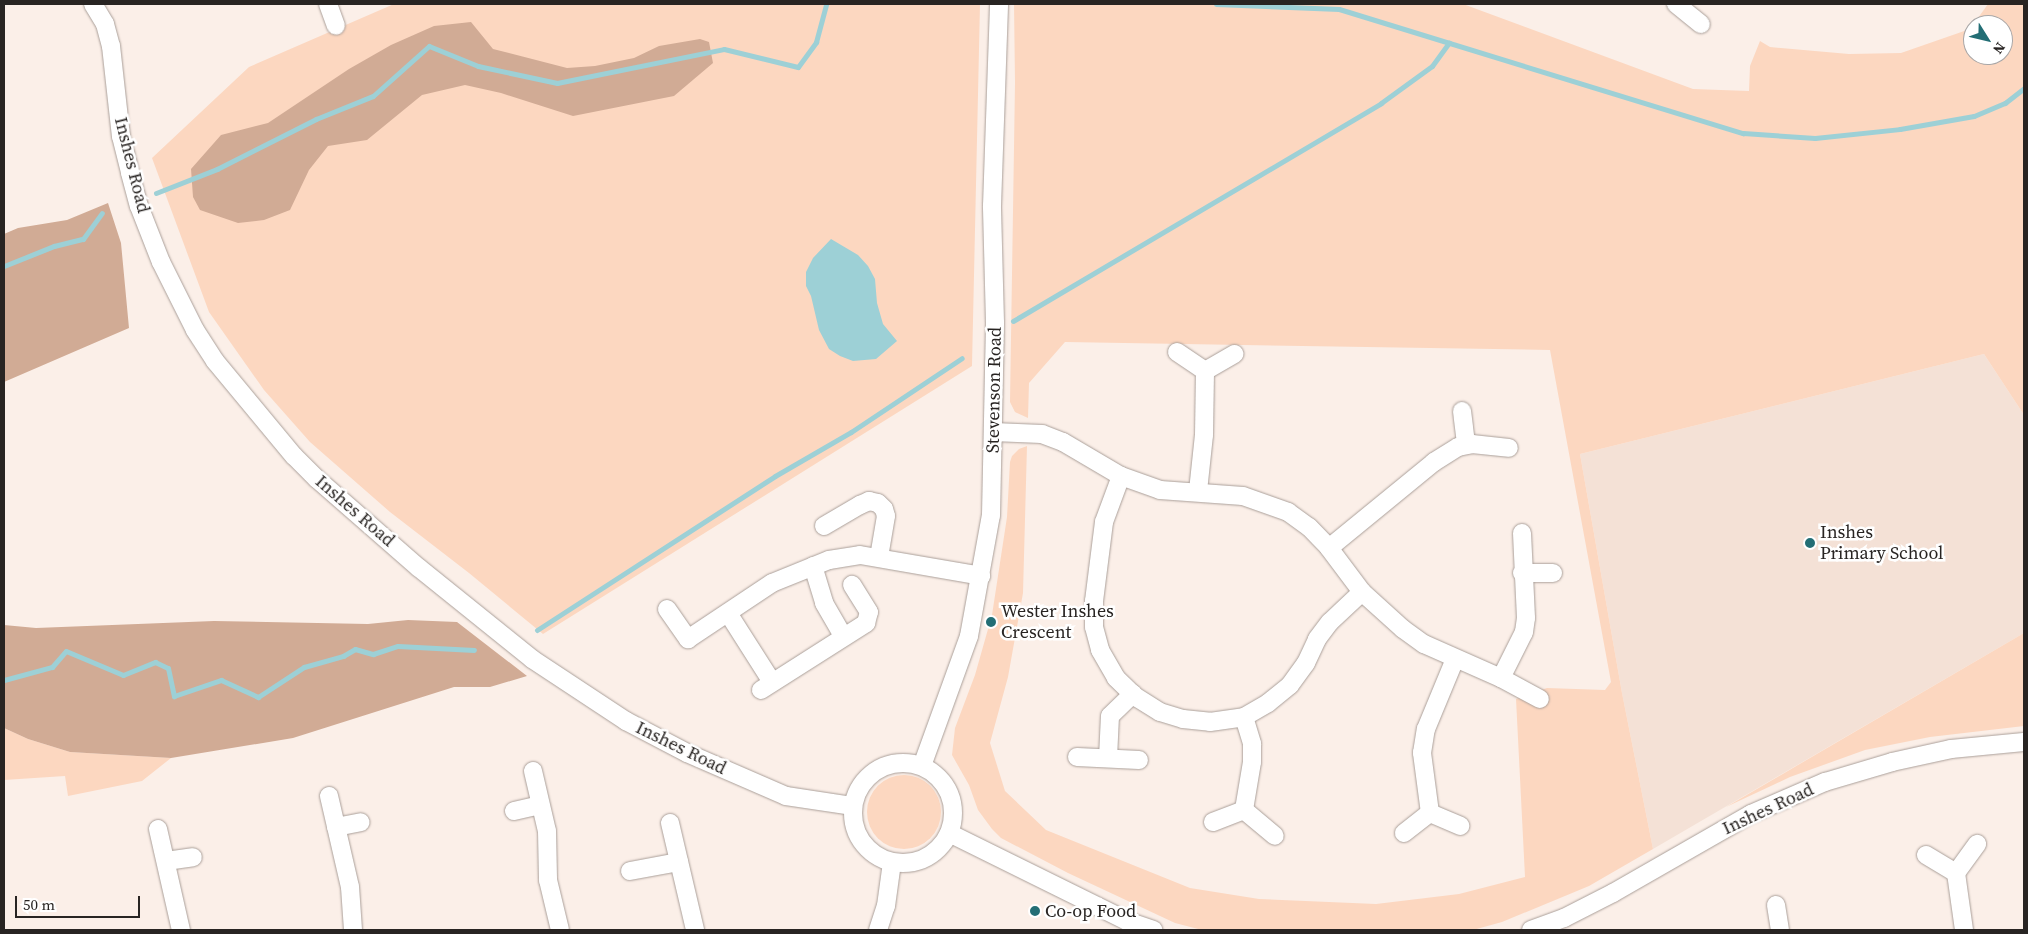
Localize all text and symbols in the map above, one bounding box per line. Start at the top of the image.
north arrow [1963,15,2013,65]
text: N [1988,38,2010,58]
street label: Inshes Road [110,115,154,215]
street label: Stevenson Road [982,327,1006,453]
street label: Inshes Road [311,471,399,551]
place label: Inshes Primary School [1820,522,1943,564]
marker: Inshes Primary School [1804,537,1816,549]
place label: Wester Inshes Crescent [1001,601,1114,644]
marker: Wester Inshes Crescent [985,616,997,628]
street label: Inshes Road [632,717,730,779]
street label: Inshes Road [1719,779,1817,839]
scale bar [18,886,142,918]
text: 50 m [23,894,55,915]
place label: Co-op Food [1045,900,1136,922]
marker: Co-op Food [1029,905,1041,917]

